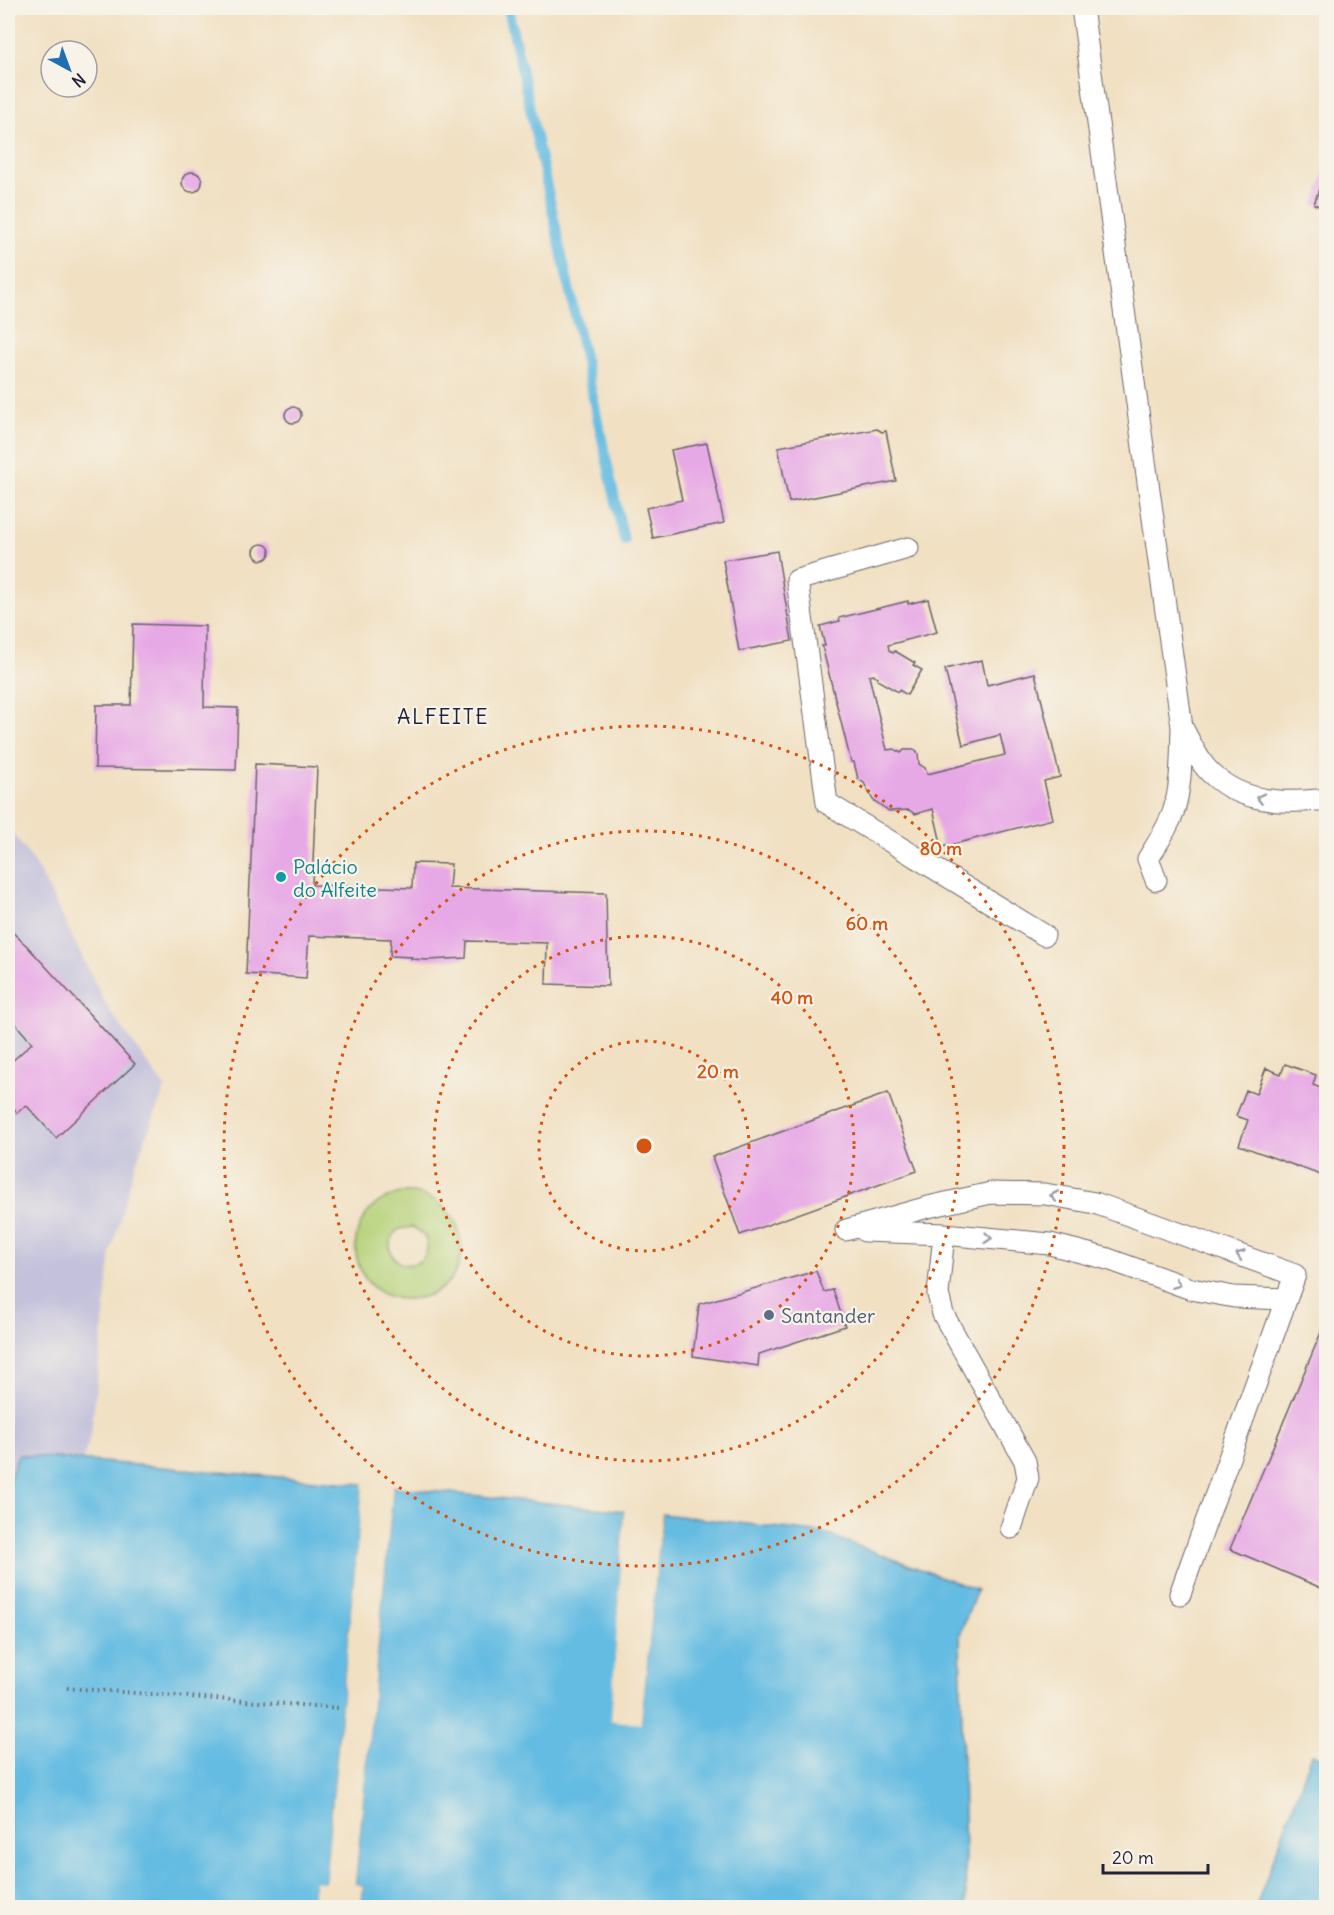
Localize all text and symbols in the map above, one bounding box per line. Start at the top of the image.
north arrow [39,39,99,99]
text: N [68,69,90,91]
district label: ALFEITE [397,703,489,730]
one-way arrow [1255,793,1265,806]
text: 80 m [920,837,962,860]
place label: Palácio do Alfeite [293,854,377,902]
marker: Palácio do Alfeite [274,870,288,884]
text: 60 m [846,912,888,935]
text: 40 m [771,986,813,1009]
text: 20 m [697,1060,739,1083]
centre of rings [634,1136,654,1156]
one-way arrow [1050,1190,1060,1203]
one-way arrow [984,1231,993,1244]
one-way arrow [1235,1249,1246,1262]
one-way arrow [1171,1277,1182,1289]
place label: Santander [781,1303,875,1328]
marker: Santander [762,1308,776,1322]
scale bar [1103,1837,1208,1875]
text: 20 m [1112,1846,1154,1869]

